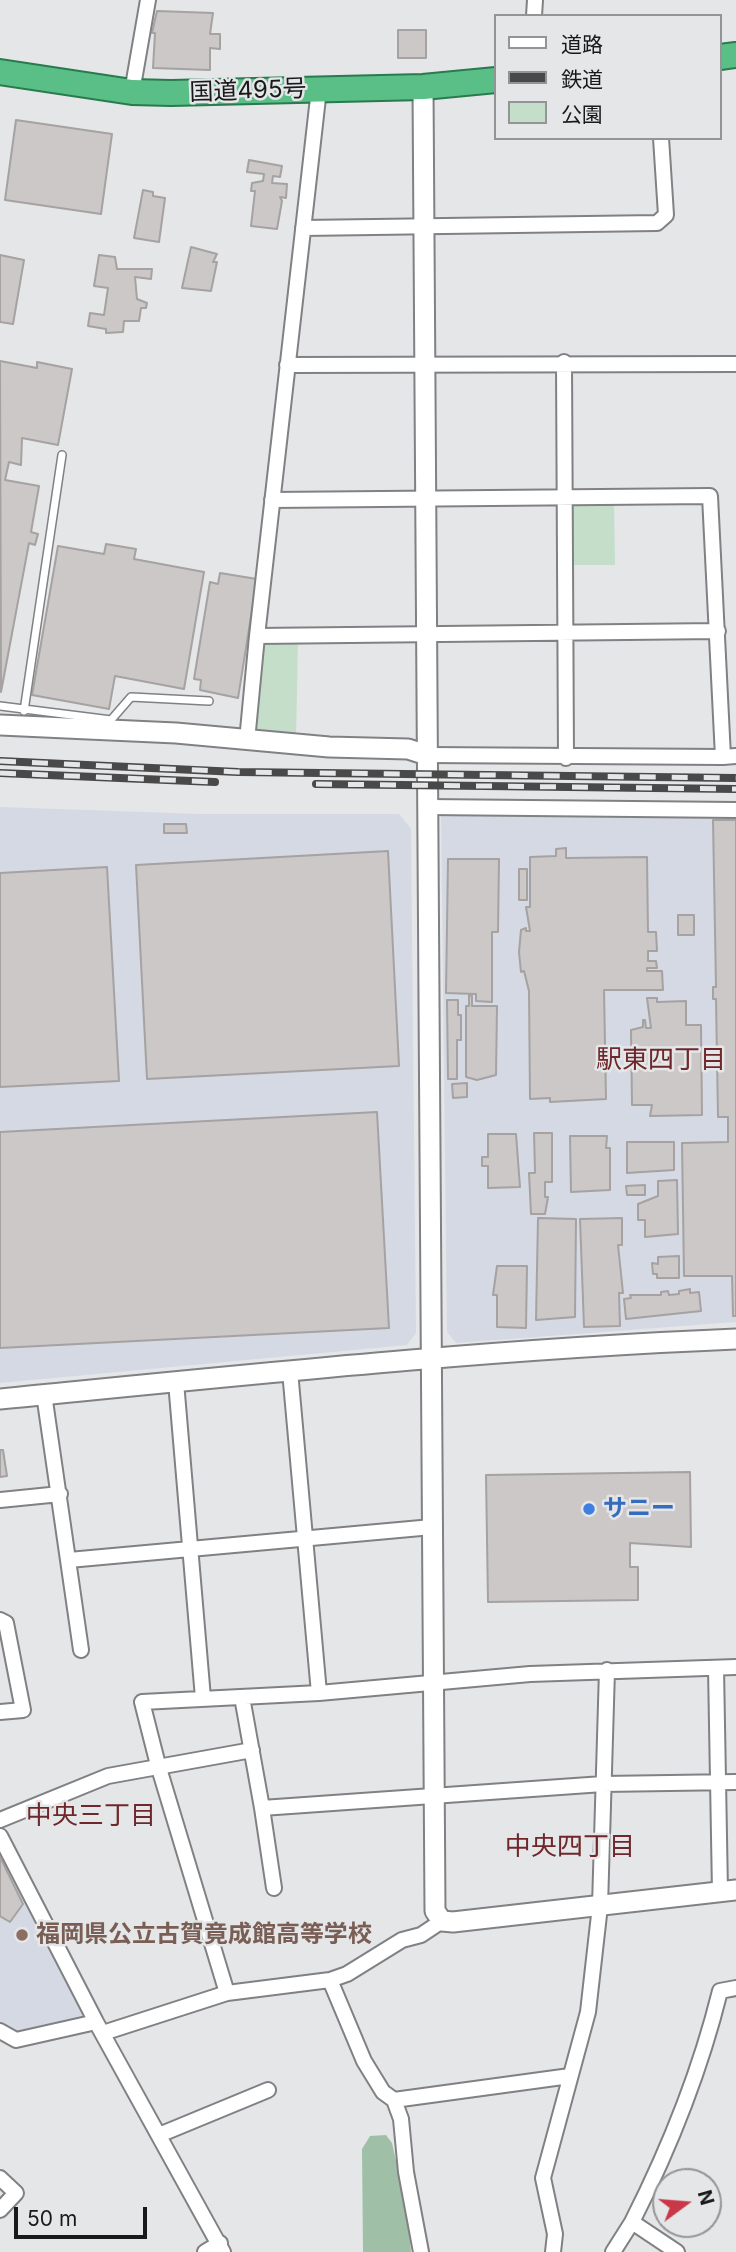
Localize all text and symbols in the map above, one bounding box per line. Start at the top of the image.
legend [494,14,722,140]
text: 道路 [561,32,603,57]
text: 鉄道 [561,67,603,92]
street label: 国道495号 [189,75,307,107]
text: 公園 [561,102,603,127]
district label: 駅東四丁目 [596,1044,726,1076]
place label: サニー [603,1495,675,1523]
marker: サニー [581,1501,597,1517]
district label: 中央三丁目 [26,1800,156,1832]
district label: 中央四丁目 [505,1831,635,1863]
place label: 福岡県公立古賀竟成館高等学校 [36,1921,372,1949]
marker: 福岡県公立古賀竟成館高等学校 [14,1927,30,1943]
north arrow [652,2168,722,2238]
text: N [693,2187,719,2208]
scale bar [18,2192,150,2236]
text: 50 m [27,2206,77,2231]

